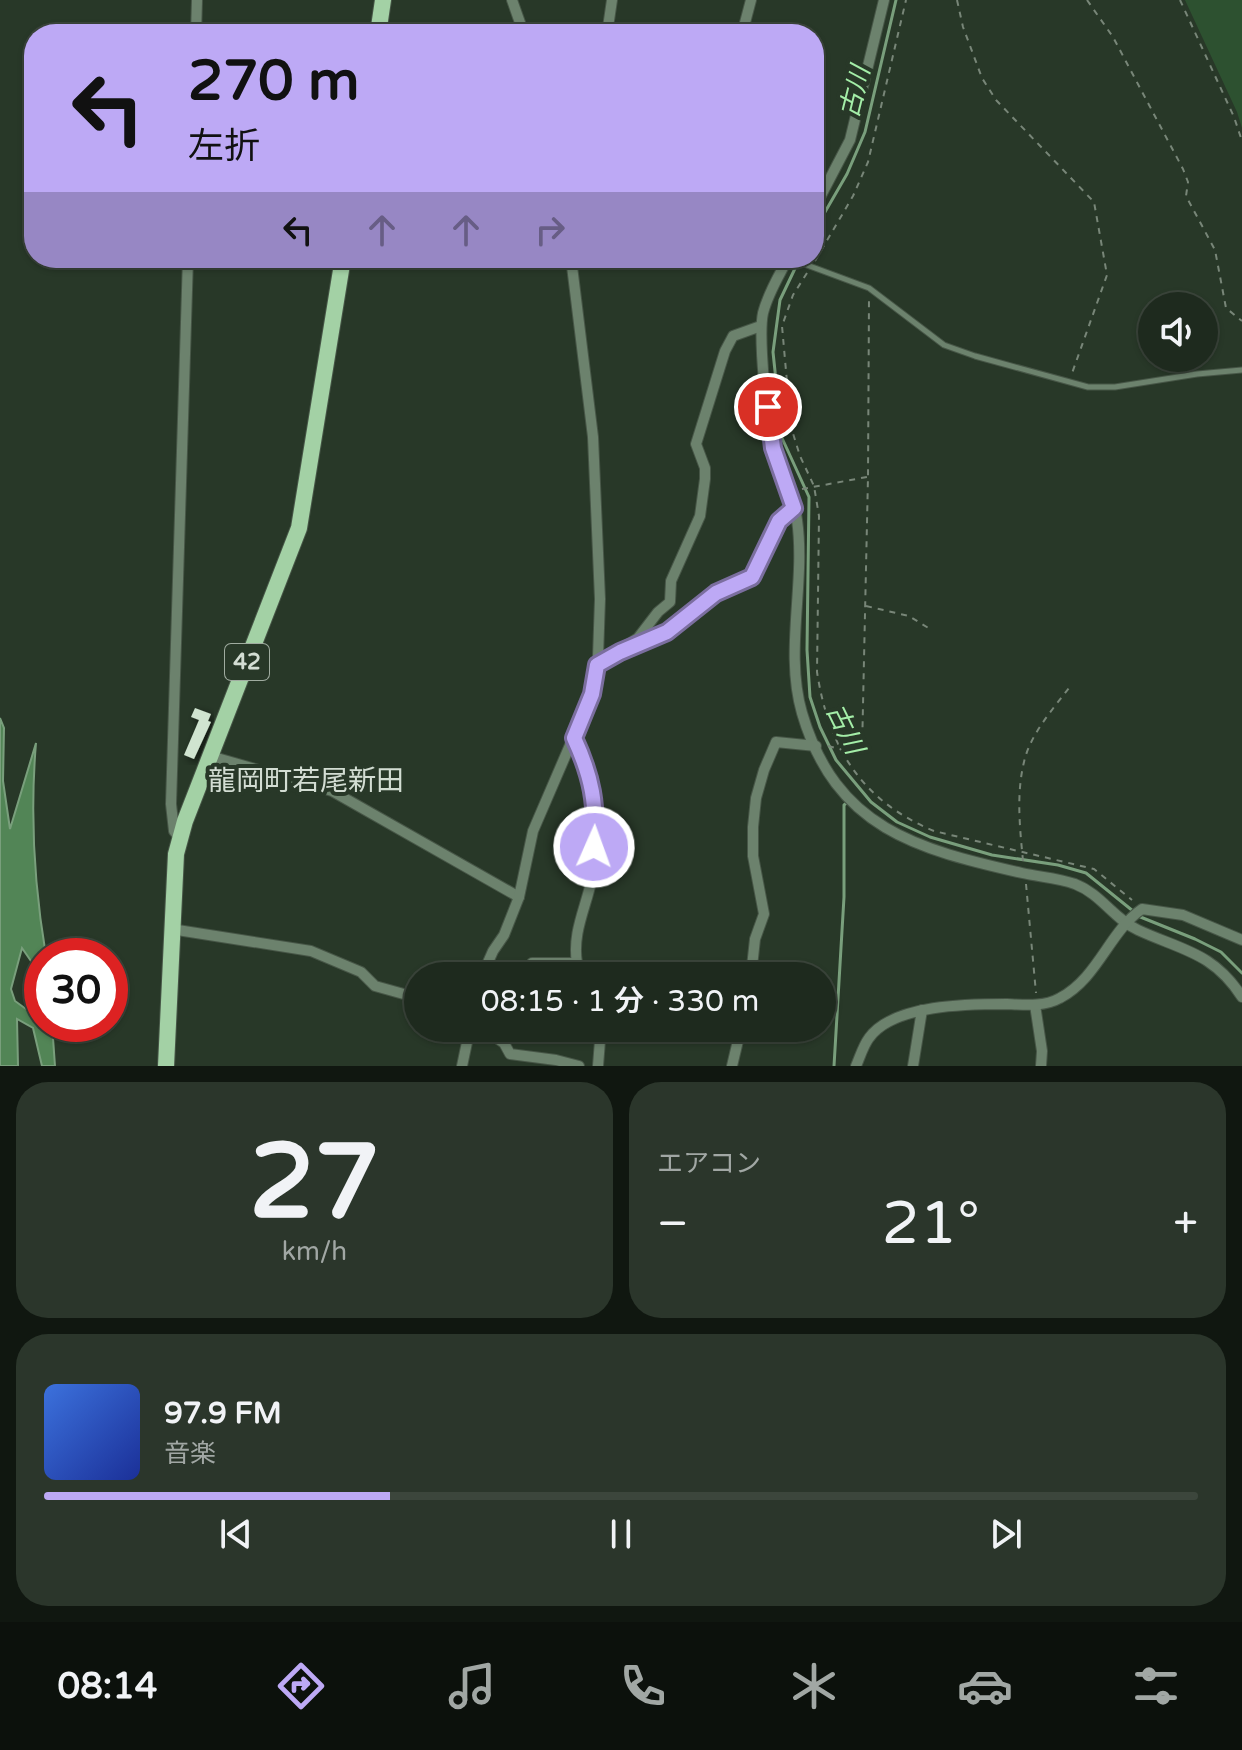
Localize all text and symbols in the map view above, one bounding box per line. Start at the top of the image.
text: 270 m [188,48,359,115]
icon: left [56,56,160,160]
water label: 古川 [834,60,877,121]
text: 左折 [188,125,260,168]
icon: left [276,208,320,252]
icon: ahead [360,208,404,252]
icon: ahead [444,208,488,252]
icon: right [528,208,572,252]
map controls [1138,292,1218,372]
button: sound [1138,292,1218,372]
pin [734,373,802,441]
icon: arrive [746,385,790,429]
road number: 42 [225,644,269,680]
water label: 古川 [820,699,872,762]
district label: 龍岡町若尾新田 [208,764,404,798]
position arrow [552,805,636,889]
speed limit sign: 30 [24,938,128,1042]
text: 08:15 · 1 分 · 330 m [481,983,759,1020]
text: 27 [249,1121,380,1246]
text: エアコン [657,1148,761,1179]
text: 21° [882,1188,980,1260]
text: − [657,1198,688,1251]
text: + [1173,1198,1198,1251]
text: km/h [282,1236,347,1267]
text: 97.9 FM [164,1395,282,1432]
text: 音楽 [164,1438,216,1469]
icon: previous [214,1512,258,1556]
icon: pause [599,1512,643,1556]
icon: next [984,1512,1028,1556]
icon: directions [273,1658,329,1714]
icon: music [444,1658,500,1714]
icon: phone [615,1658,671,1714]
icon: climate [786,1658,842,1714]
icon: car [957,1658,1013,1714]
icon: filters [1128,1658,1184,1714]
text: 08:14 [58,1665,157,1708]

